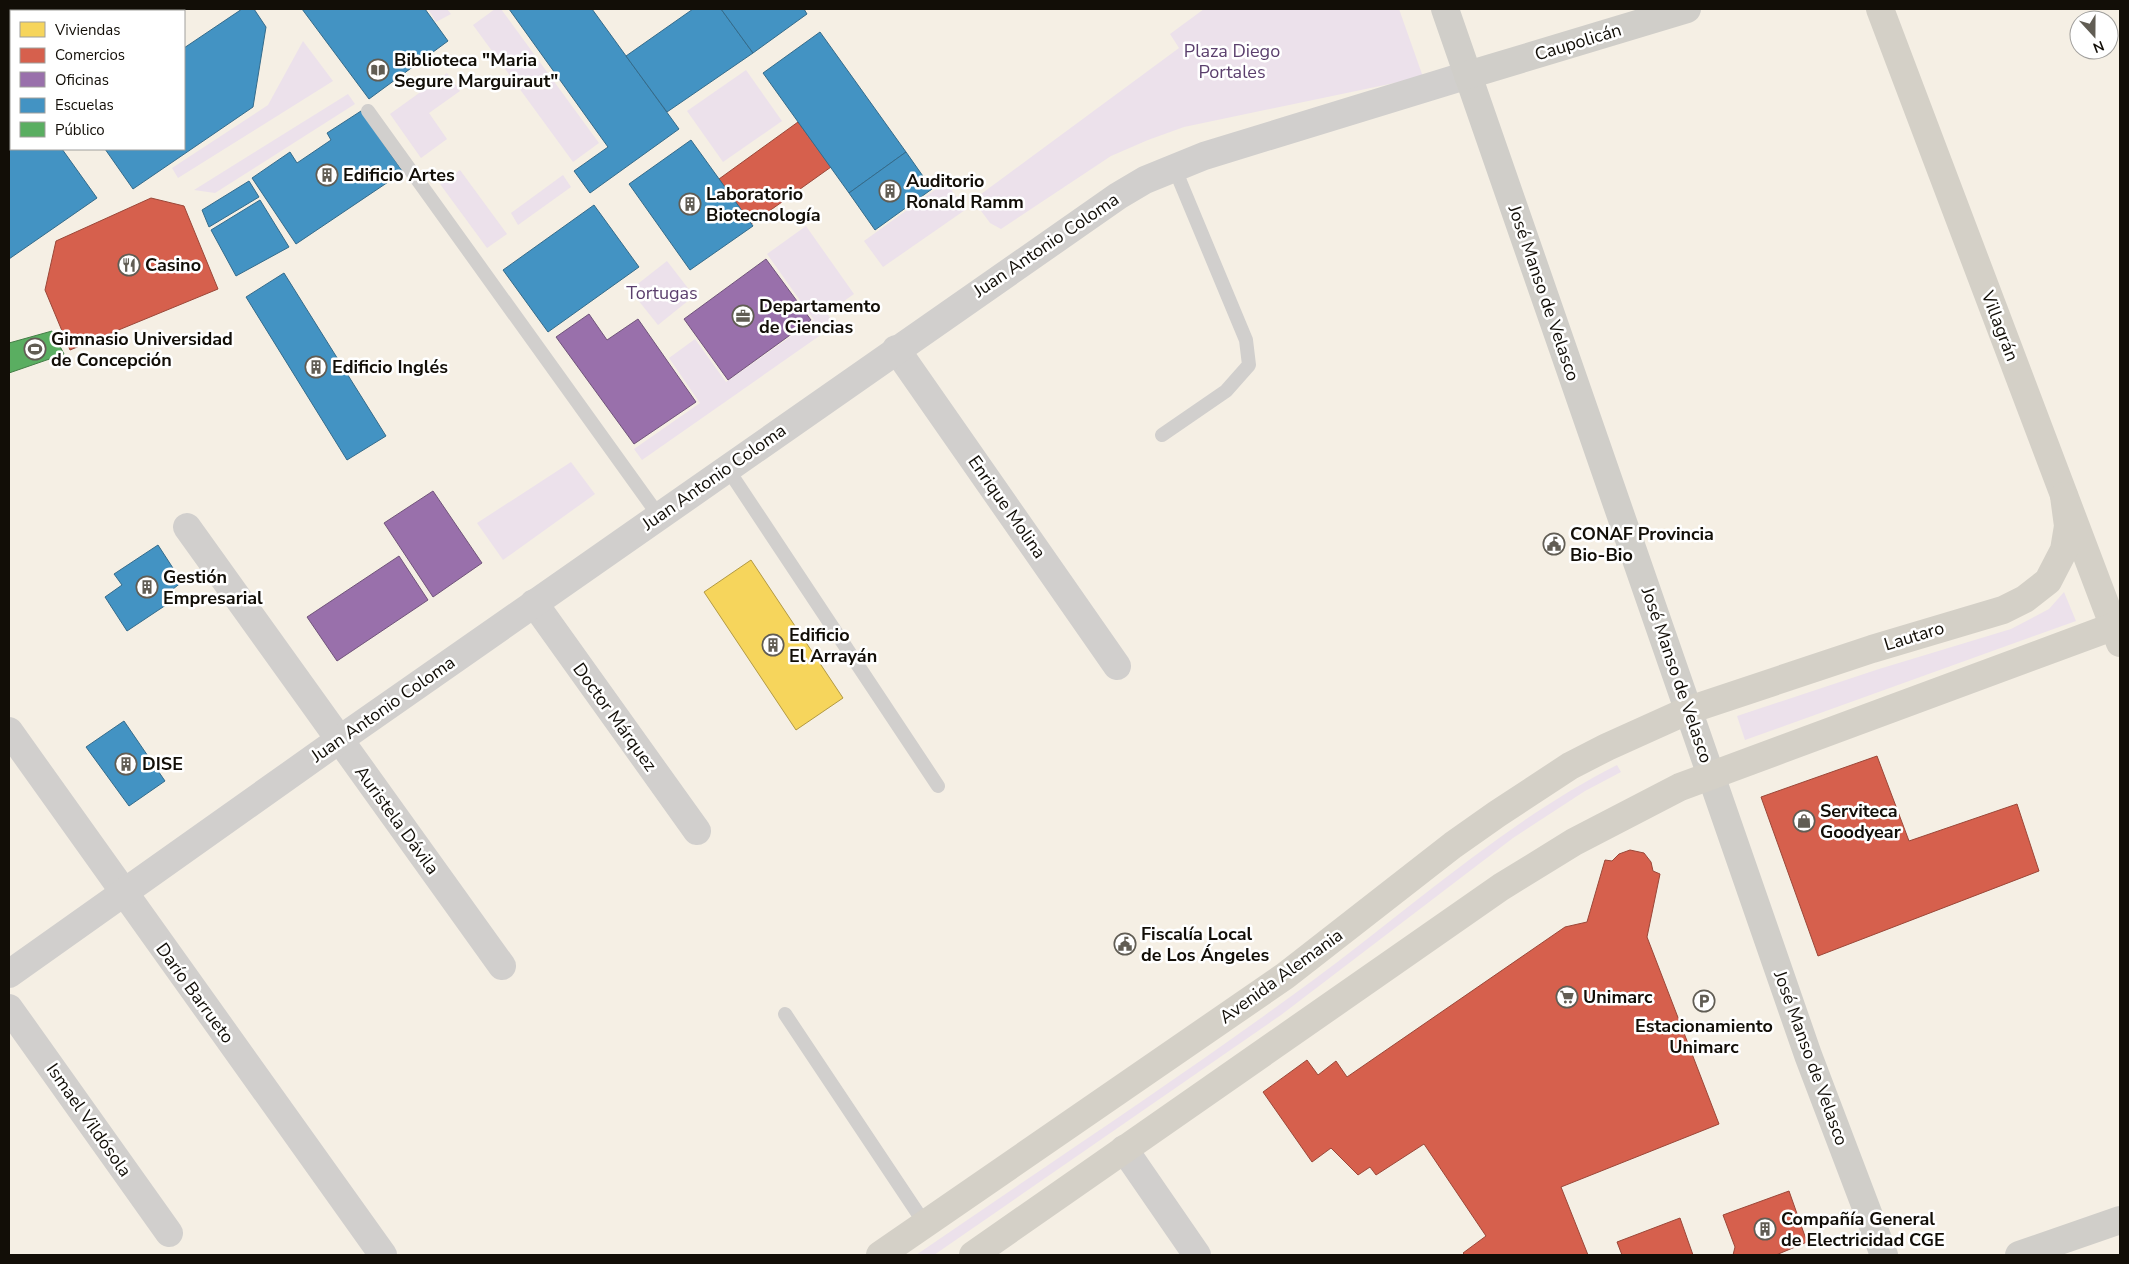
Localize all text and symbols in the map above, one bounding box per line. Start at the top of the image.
legend [10,10,185,150]
north arrow [2069,10,2119,60]
street label: Caupolicán [1532,17,1624,67]
text: Viviendas [54,20,120,40]
text: N [2090,36,2107,57]
park label: Plaza Diego Portales [1184,39,1280,84]
text: Comercios [55,45,125,65]
place label: Biblioteca "Maria Segure Marguiraut" [394,48,558,93]
library icon: Biblioteca "Maria Segure Marguiraut" [366,58,390,82]
text: Oficinas [55,70,109,90]
text: Escuelas [55,95,114,115]
text: Público [55,120,105,140]
building icon: Edificio Artes [315,163,339,187]
place label: Edificio Artes [343,163,455,187]
place label: Auditorio Ronald Ramm [906,169,1024,214]
building icon: Auditorio Ronald Ramm [878,179,902,203]
place label: Laboratorio Biotecnología [706,182,821,227]
street label: Juan Antonio Coloma [968,187,1123,303]
building icon: Laboratorio Biotecnología [678,192,702,216]
street label: José Manso de Velasco [1502,201,1585,384]
restaurant icon: Casino [117,253,141,277]
place label: Casino [145,253,201,277]
park label: Tortugas [626,281,698,305]
street label: Villagrán [1975,286,2024,365]
place label: Departamento de Ciencias [759,294,881,339]
office icon: Departamento de Ciencias [731,304,755,328]
place label: Gimnasio Universidad de Concepción [51,327,233,372]
sports icon: Gimnasio Universidad de Concepción [23,337,47,361]
building icon: Edificio Inglés [304,355,328,379]
place label: Edificio Inglés [332,355,448,379]
street label: Juan Antonio Coloma [636,418,791,536]
street label: Enrique Molina [963,451,1051,563]
place label: CONAF Provincia Bio-Bio [1570,522,1714,567]
public building icon: CONAF Provincia Bio-Bio [1542,532,1566,556]
place label: Gestión Empresarial [163,565,263,610]
building icon: Gestión Empresarial [135,575,159,599]
street label: José Manso de Velasco [1635,583,1718,766]
street label: Lautaro [1881,616,1947,656]
place label: Edificio El Arrayán [789,623,877,668]
building icon: Edificio El Arrayán [761,633,785,657]
street label: Juan Antonio Coloma [305,650,460,768]
street label: Doctor Márquez [567,658,663,776]
building icon: DISE [114,752,138,776]
place label: DISE [142,752,183,776]
street label: Auristela Dávila [349,761,445,879]
place label: Serviteca Goodyear [1820,799,1901,844]
shop icon: Serviteca Goodyear [1792,809,1816,833]
place label: Fiscalía Local de Los Ángeles [1141,922,1269,967]
street label: Avenida Alemania [1214,923,1348,1029]
public building icon: Fiscalía Local de Los Ángeles [1113,932,1137,956]
street label: Darío Barrueto [150,938,240,1048]
street label: José Manso de Velasco [1768,966,1854,1149]
supermarket icon: Unimarc [1555,985,1579,1009]
place label: Unimarc [1583,985,1653,1009]
parking icon: Estacionamiento Unimarc [1692,989,1716,1013]
place label: Estacionamiento Unimarc [1635,1014,1773,1059]
street label: Ismael Vildósola [41,1058,137,1182]
place label: Compañía General de Electricidad CGE [1781,1207,1945,1252]
building icon: Compañía General de Electricidad CGE [1753,1217,1777,1241]

